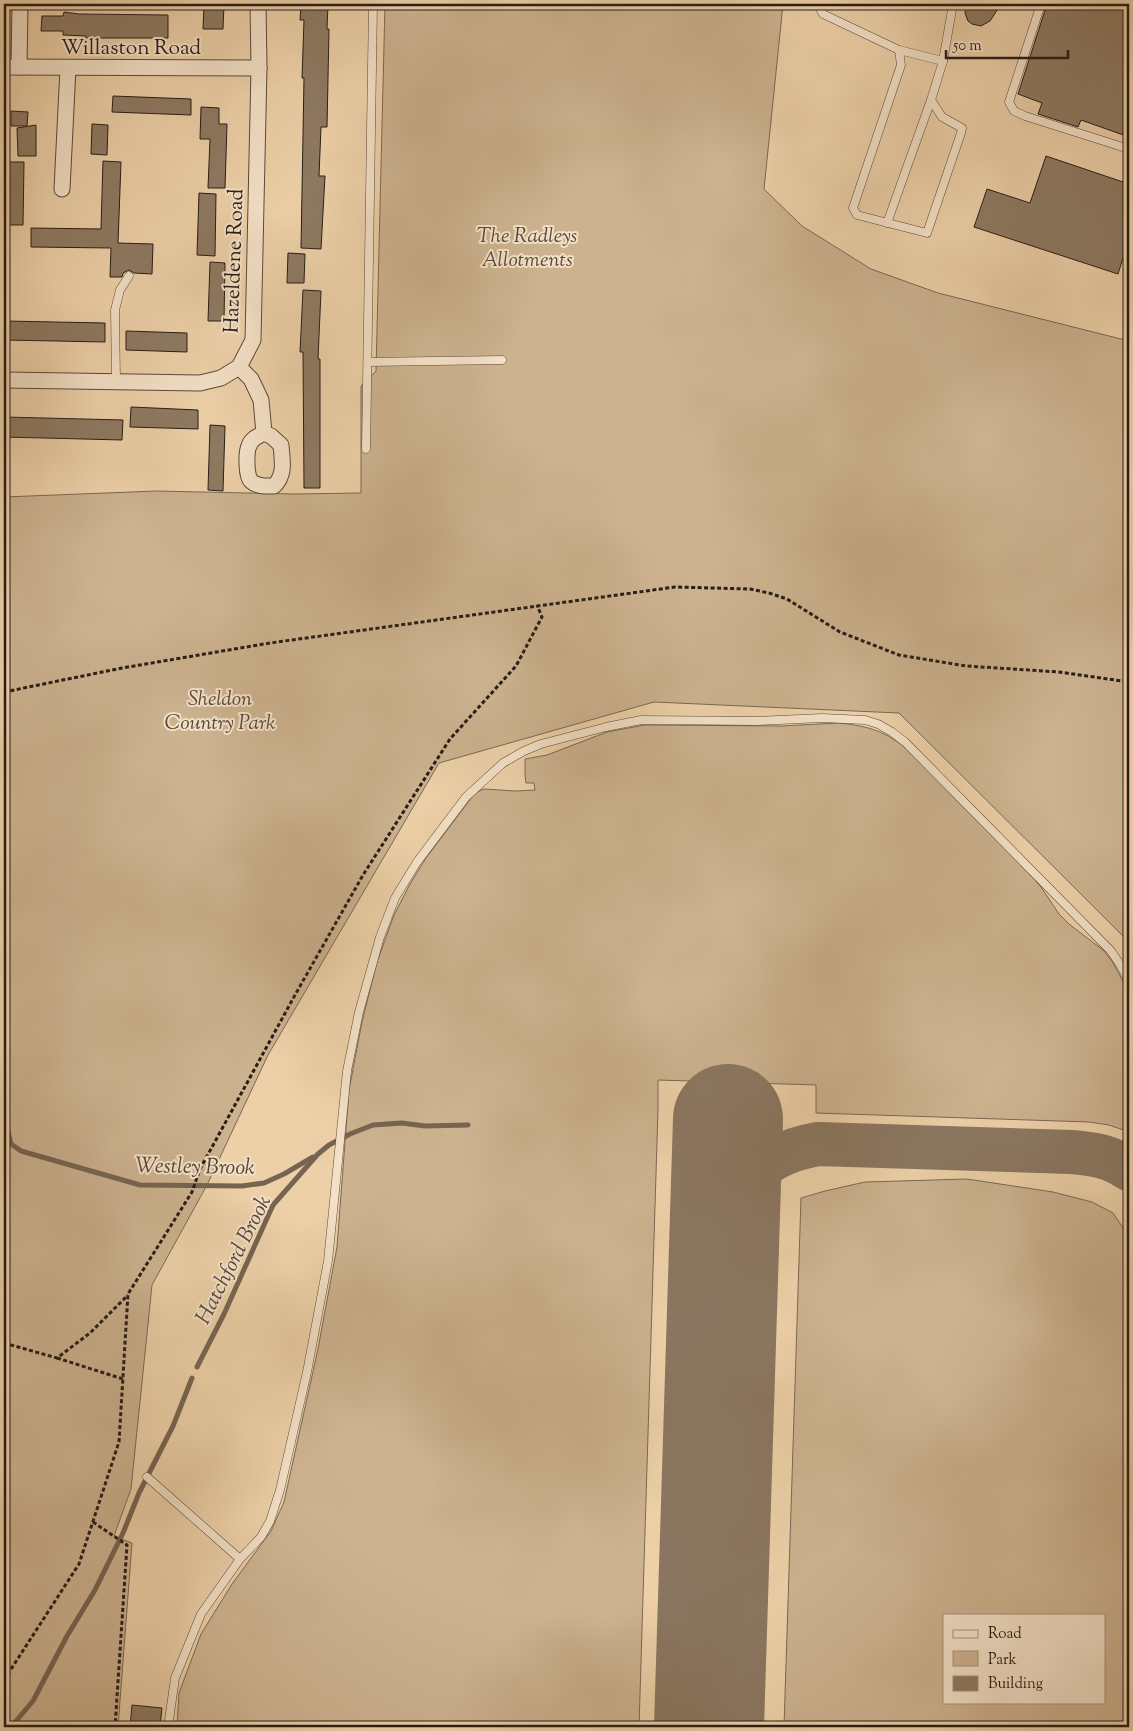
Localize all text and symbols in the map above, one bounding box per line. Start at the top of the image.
scale bar [946,28,1068,60]
street label: Willaston Road [61,34,201,64]
text: 50 m [952,36,982,57]
street label: Hazeldene Road [217,188,253,334]
park label: The Radleys Allotments [477,222,577,276]
park label: Sheldon Country Park [165,685,276,739]
water label: Westley Brook [135,1151,255,1185]
water label: Hatchford Brook [188,1190,281,1330]
legend [943,1614,1106,1704]
text: Road [988,1624,1022,1645]
text: Park [988,1650,1017,1671]
text: Building [988,1674,1043,1695]

